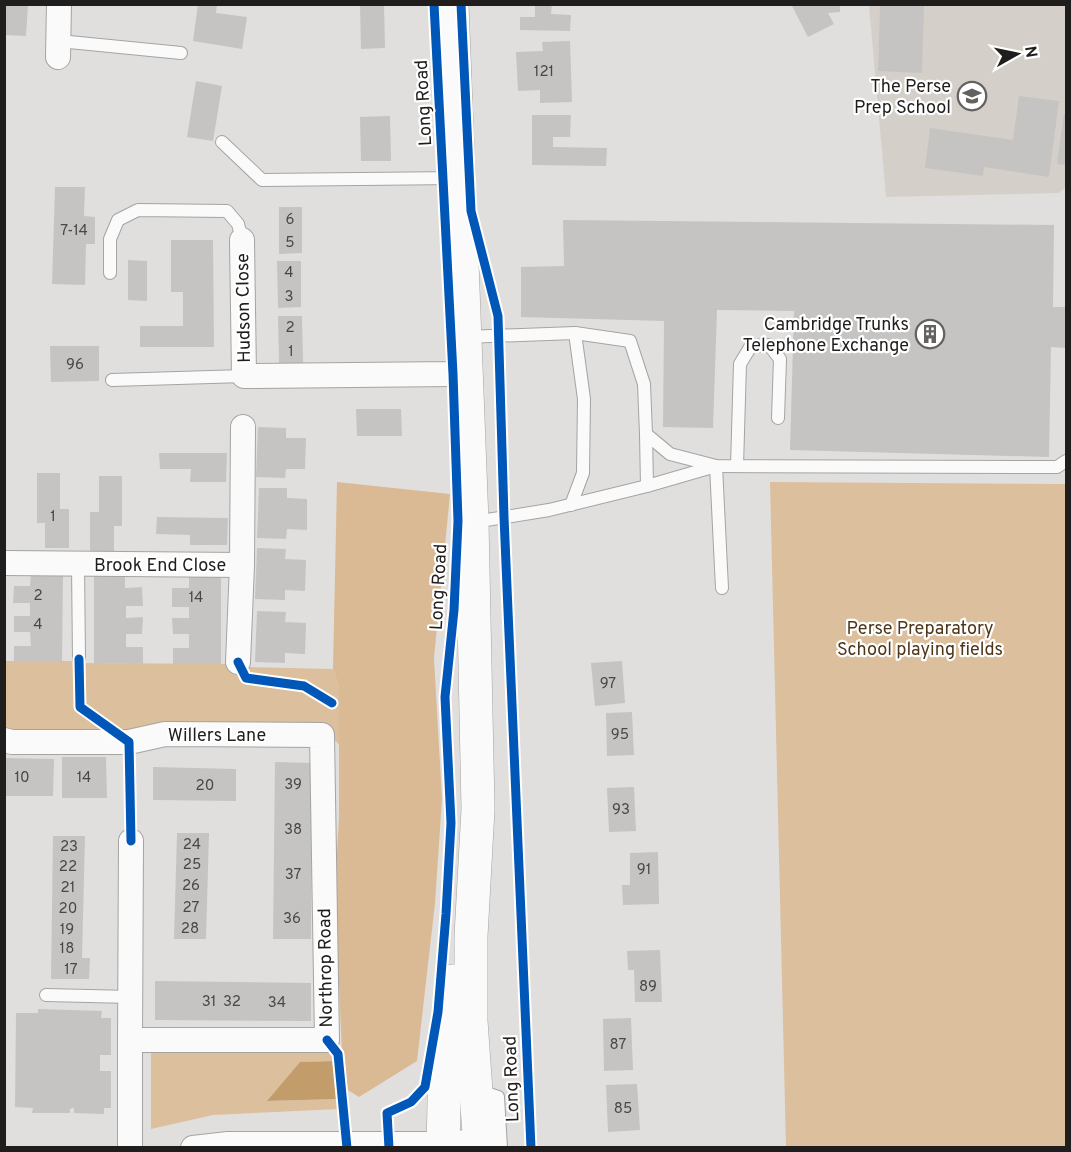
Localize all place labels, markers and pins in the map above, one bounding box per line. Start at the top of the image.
place label: The Perse Prep School [854,76,951,120]
school or university icon: The Perse Prep School [956,80,988,112]
place label: Cambridge Trunks Telephone Exchange [742,314,909,358]
building icon: Cambridge Trunks Telephone Exchange [914,318,946,350]

